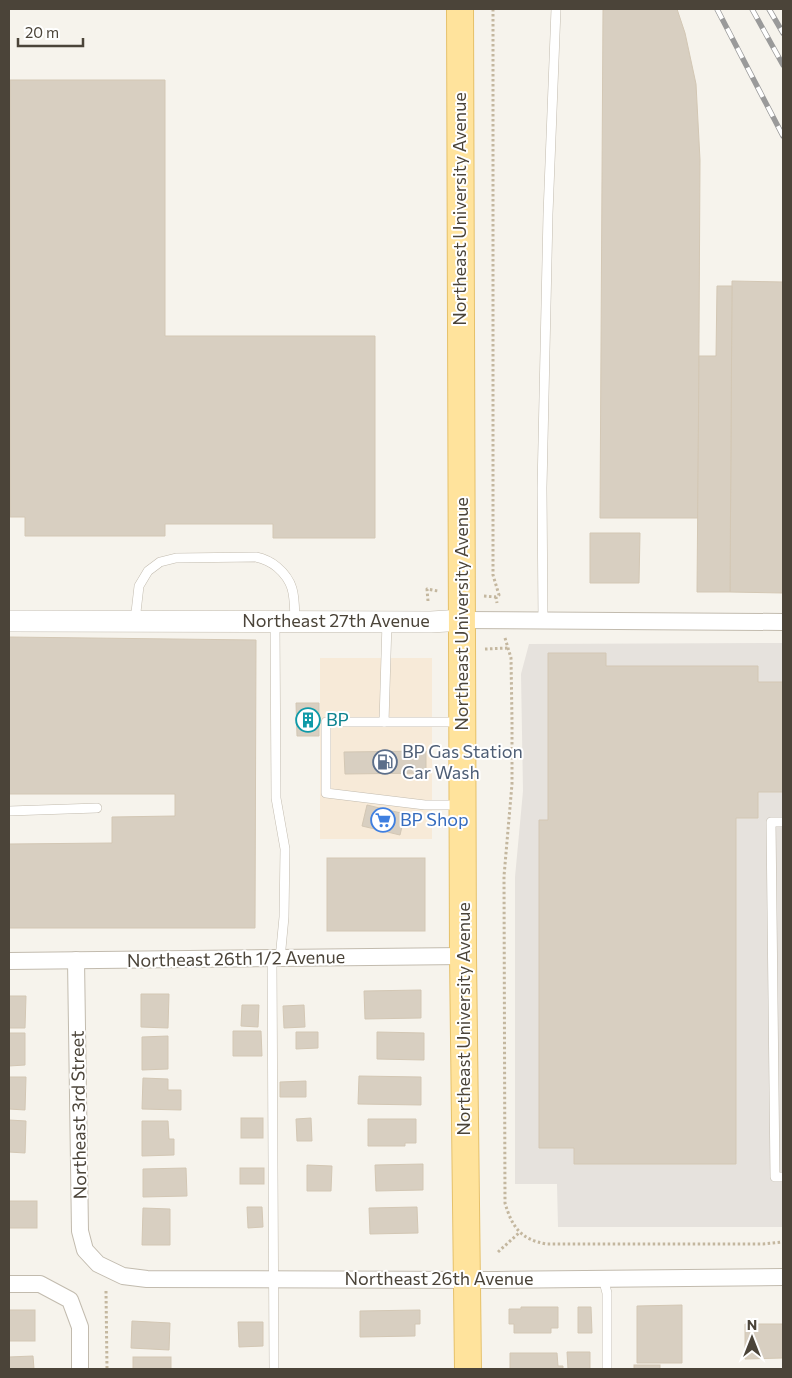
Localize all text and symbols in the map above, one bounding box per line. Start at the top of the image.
scale bar [18,15,82,47]
text: 20 m [25,23,59,41]
street label: Northeast University Avenue [448,92,470,326]
street label: Northeast University Avenue [450,497,472,731]
street label: Northeast 27th Avenue [242,609,430,631]
building icon: BP [295,707,321,733]
place label: BP [326,708,349,730]
place label: BP Gas Station Car Wash [402,740,523,783]
fuel station icon: BP Gas Station Car Wash [372,749,398,775]
supermarket icon: BP Shop [370,807,396,833]
place label: BP Shop [400,808,469,830]
street label: Northeast University Avenue [452,902,474,1136]
street label: Northeast 26th 1/2 Avenue [127,945,345,971]
street label: Northeast 3rd Street [66,1030,90,1200]
street label: Northeast 26th Avenue [344,1267,534,1289]
north arrow [727,1313,777,1363]
text: N [747,1316,757,1333]

